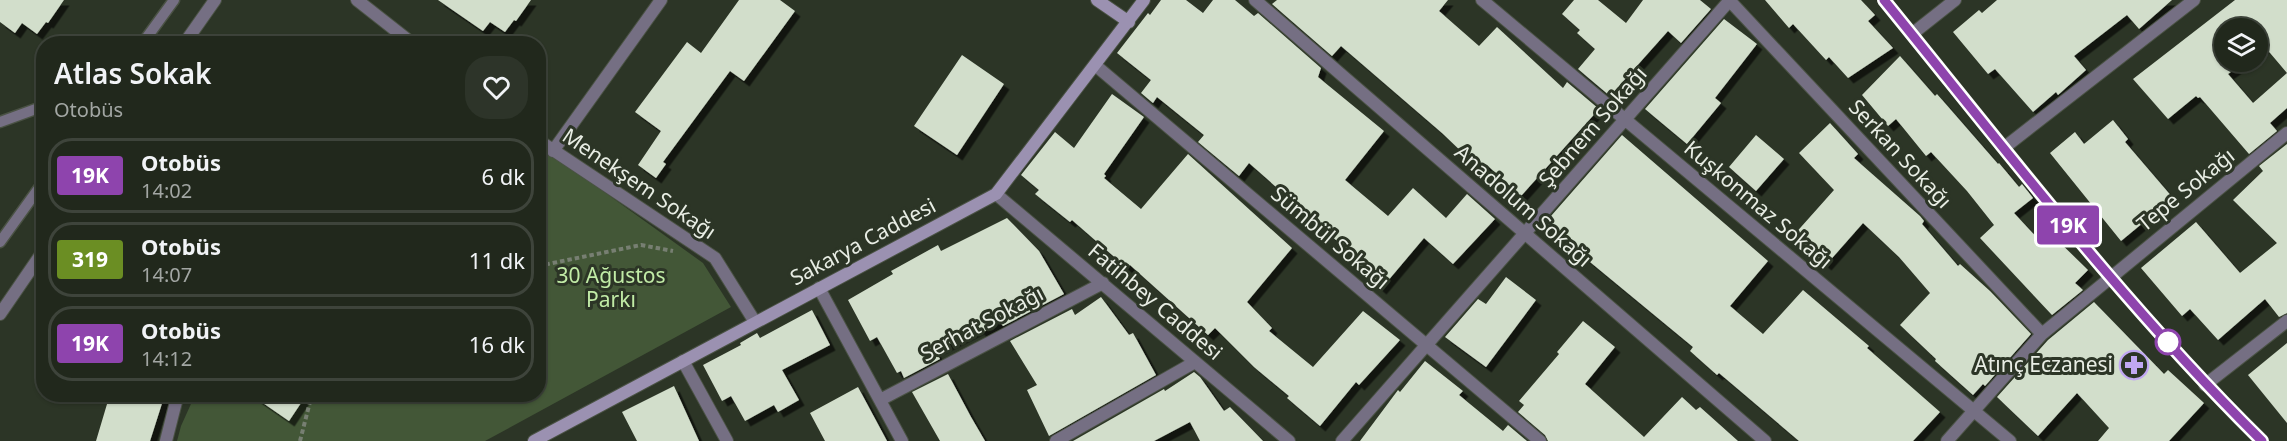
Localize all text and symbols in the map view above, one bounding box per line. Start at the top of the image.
map controls [2214,18,2268,72]
button: layers [2214,18,2268,72]
text: Atlas Sokak [54,54,212,92]
button: heart [465,56,528,119]
street label: Şebnem Sokağı [1532,60,1653,193]
street label: Serkan Sokağı [1843,93,1958,214]
text: Otobüs [54,96,123,123]
street label: Menekşem Sokağı [557,121,722,245]
street label: Kuşkonmaz Sokağı [1679,134,1839,274]
street label: Anadolum Sokağı [1449,138,1598,273]
street label: Tepe Sokağı [2131,141,2240,237]
text: Otobüs [141,147,221,177]
text: 19K [71,161,109,189]
text: 6 dk [481,161,525,191]
text: 14:02 [141,177,192,204]
street label: Sümbül Sokağı [1266,179,1396,295]
street label: Sakarya Caddesi [785,191,940,291]
line badge: 19K [2034,206,2102,244]
text: 19K [2049,211,2087,239]
text: Otobüs [141,231,221,261]
street label: Fatihbey Caddesi [1083,237,1229,366]
text: 319 [72,245,108,273]
text: 11 dk [469,245,525,275]
text: 14:07 [141,261,192,288]
park label: 30 Ağustos Parkı [556,261,666,313]
street label: Serhat Sokağı [915,279,1048,367]
text: Otobüs [141,315,221,345]
text: 19K [71,329,109,357]
text: 16 dk [469,329,525,359]
unlabelled marker [2155,329,2181,355]
text: 14:12 [141,345,192,372]
pharmacy icon: Atınç Eczanesi [2118,349,2150,381]
place label: Atınç Eczanesi [1974,350,2113,378]

